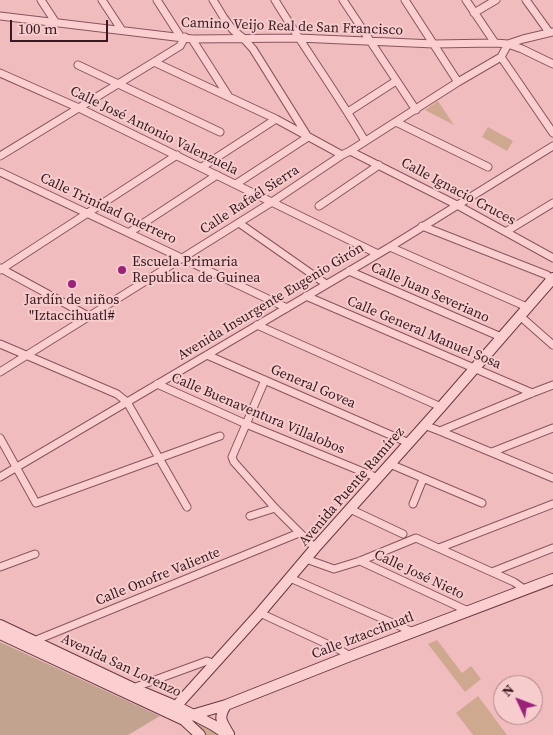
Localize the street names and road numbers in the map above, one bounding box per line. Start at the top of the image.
street label: Camino Veijo Real de San Francisco [181,15,403,39]
street label: Calle José Antonio Valenzuela [67,83,241,179]
street label: Calle Ignacio Cruces [398,155,518,229]
street label: Calle Rafaél Sierra [197,162,303,238]
street label: Calle Trinidad Guerrero [37,170,179,248]
street label: Avenida Insurgente Eugenio Girón [175,240,367,364]
street label: Calle Juan Severiano [368,259,492,327]
street label: Calle General Manuel Sosa [344,293,504,373]
street label: General Govea [268,362,358,412]
street label: Calle Buenaventura Villalobos [169,370,347,458]
street label: Avenida Puente Ramírez [296,424,408,550]
street label: Calle Onofre Valiente [93,544,223,610]
street label: Calle José Nieto [371,547,467,603]
street label: Calle Iztaccihuatl [310,609,416,663]
street label: Avenida San Lorenzo [58,631,184,701]

